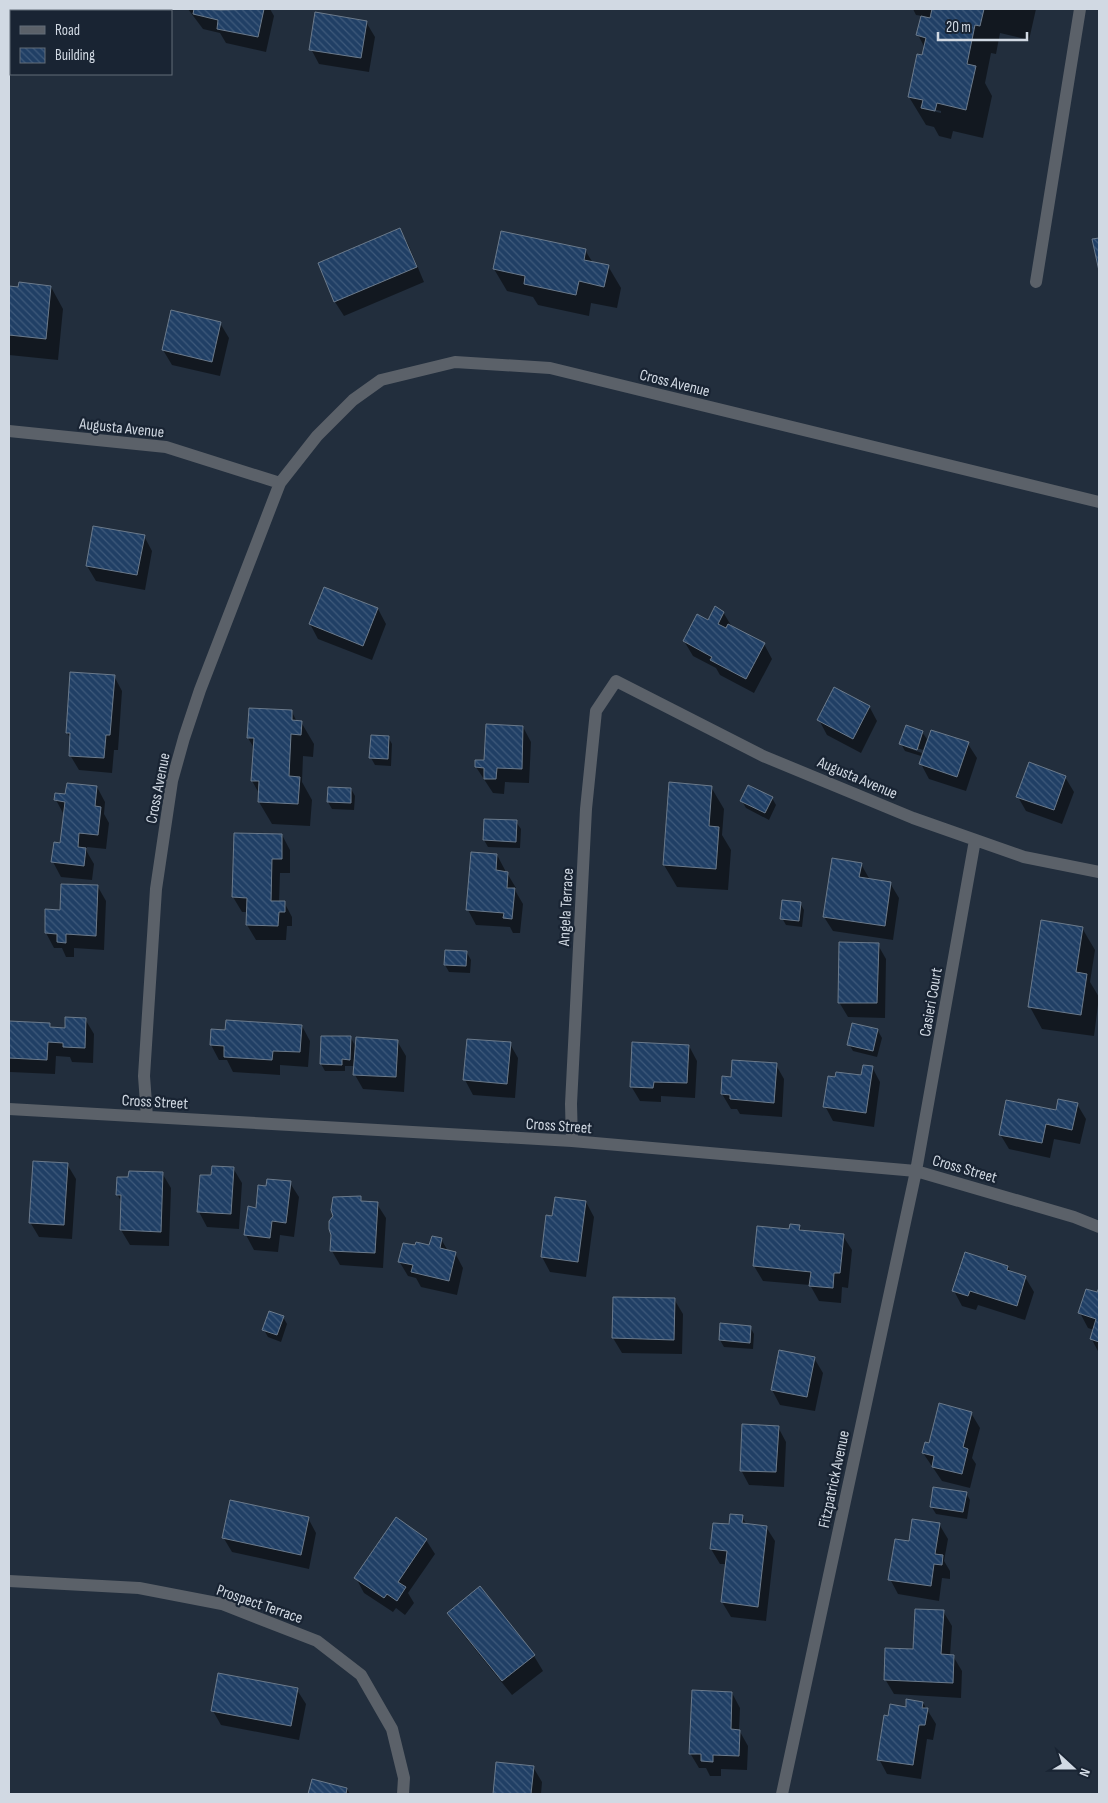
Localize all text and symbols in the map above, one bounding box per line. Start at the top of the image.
legend [10,10,172,75]
scale bar [938,10,1027,42]
text: 20 m [946,18,971,37]
text: Road [55,21,80,40]
text: Building [55,46,95,65]
street label: Cross Avenue [638,366,712,401]
street label: Augusta Avenue [78,414,165,442]
street label: Cross Avenue [142,751,175,825]
street label: Augusta Avenue [814,753,900,804]
street label: Angela Terrace [555,868,578,948]
street label: Casieri Court [916,966,947,1038]
street label: Cross Street [121,1091,189,1114]
street label: Cross Street [525,1115,593,1138]
street label: Cross Street [930,1151,999,1188]
street label: Fitzpatrick Avenue [815,1429,854,1530]
street label: Prospect Terrace [214,1581,305,1628]
north arrow [1048,1743,1098,1793]
text: N [1075,1766,1094,1779]

